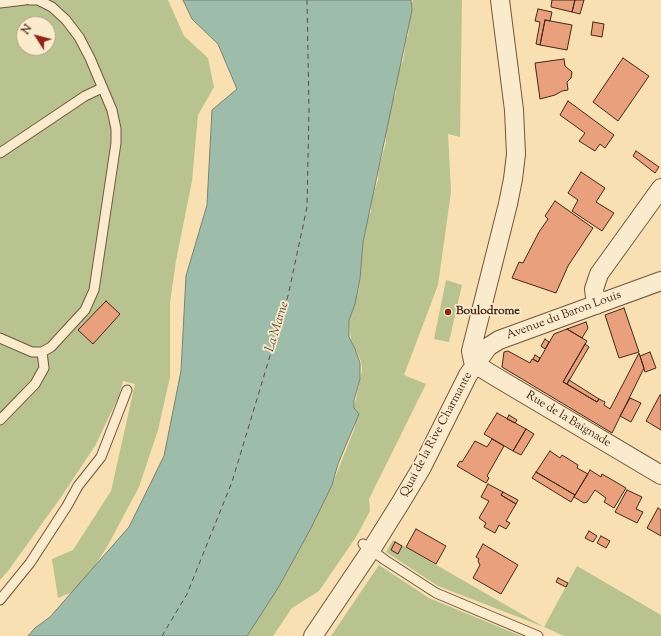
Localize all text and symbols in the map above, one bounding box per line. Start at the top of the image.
north arrow [16,16,56,56]
text: N [18,21,36,38]
street label: Avenue du Baron Louis [505,288,623,344]
water label: La Marne [263,300,293,354]
place label: Boulodrome [456,305,520,319]
marker: Boulodrome [443,307,453,317]
street label: Quai de la Rive Charmante [398,370,476,500]
street label: Rue de la Baignade [523,389,613,451]

